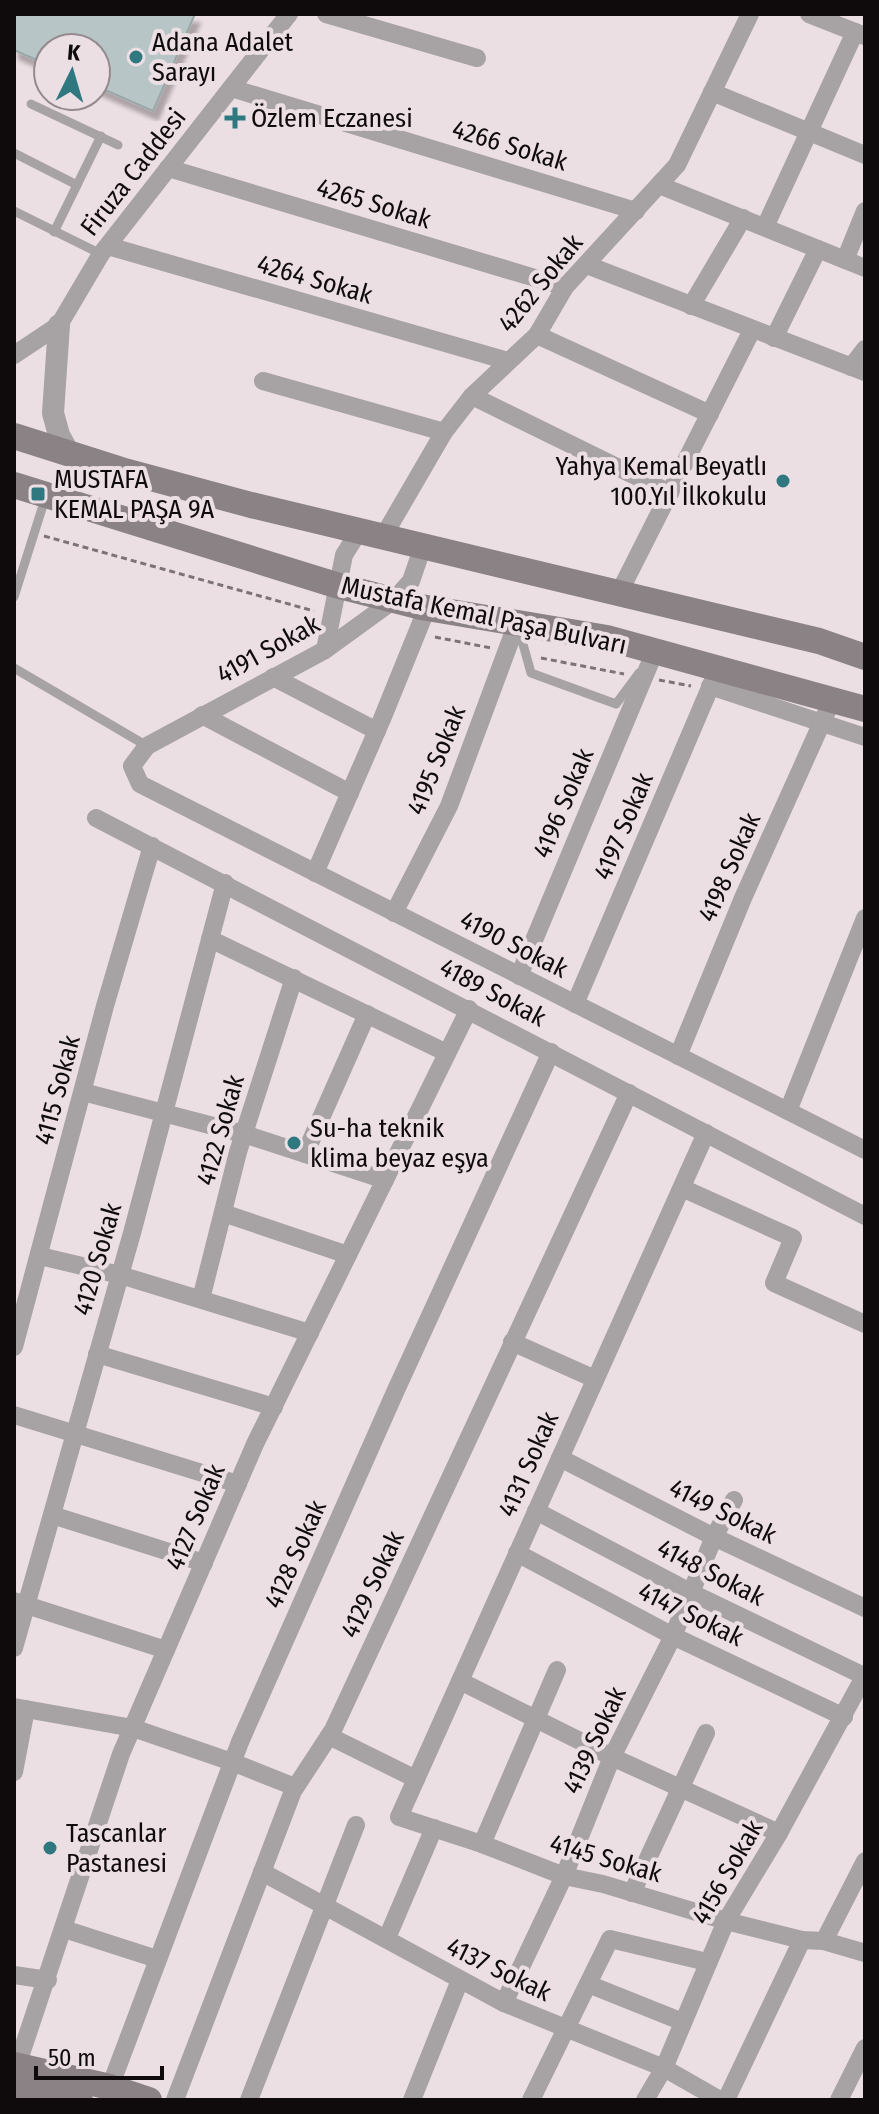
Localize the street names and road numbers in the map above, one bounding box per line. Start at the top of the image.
street label: Firuza Caddesi [74,103,193,242]
street label: 4266 Sokak [449,113,572,178]
street label: 4265 Sokak [313,171,435,236]
street label: 4262 Sokak [491,227,590,339]
street label: 4264 Sokak [254,248,377,311]
street label: Mustafa Kemal Paşa Bulvarı [338,570,629,661]
street label: 4191 Sokak [211,608,326,690]
street label: 4195 Sokak [401,700,473,819]
street label: 4196 Sokak [527,743,601,863]
street label: 4197 Sokak [587,767,660,884]
street label: 4198 Sokak [692,807,768,927]
street label: 4190 Sokak [455,904,574,985]
street label: 4189 Sokak [434,952,552,1034]
street label: 4115 Sokak [28,1031,87,1148]
street label: 4122 Sokak [190,1070,251,1189]
street label: 4120 Sokak [67,1198,129,1319]
street label: 4131 Sokak [492,1406,566,1522]
street label: 4127 Sokak [159,1459,232,1575]
street label: 4149 Sokak [664,1472,782,1551]
street label: 4128 Sokak [258,1495,333,1613]
street label: 4129 Sokak [334,1525,411,1643]
street label: 4148 Sokak [652,1532,770,1613]
street label: 4147 Sokak [633,1576,749,1654]
street label: 4139 Sokak [556,1681,633,1799]
street label: 4156 Sokak [685,1814,770,1930]
street label: 4145 Sokak [546,1828,666,1889]
street label: 4137 Sokak [441,1931,557,2008]

